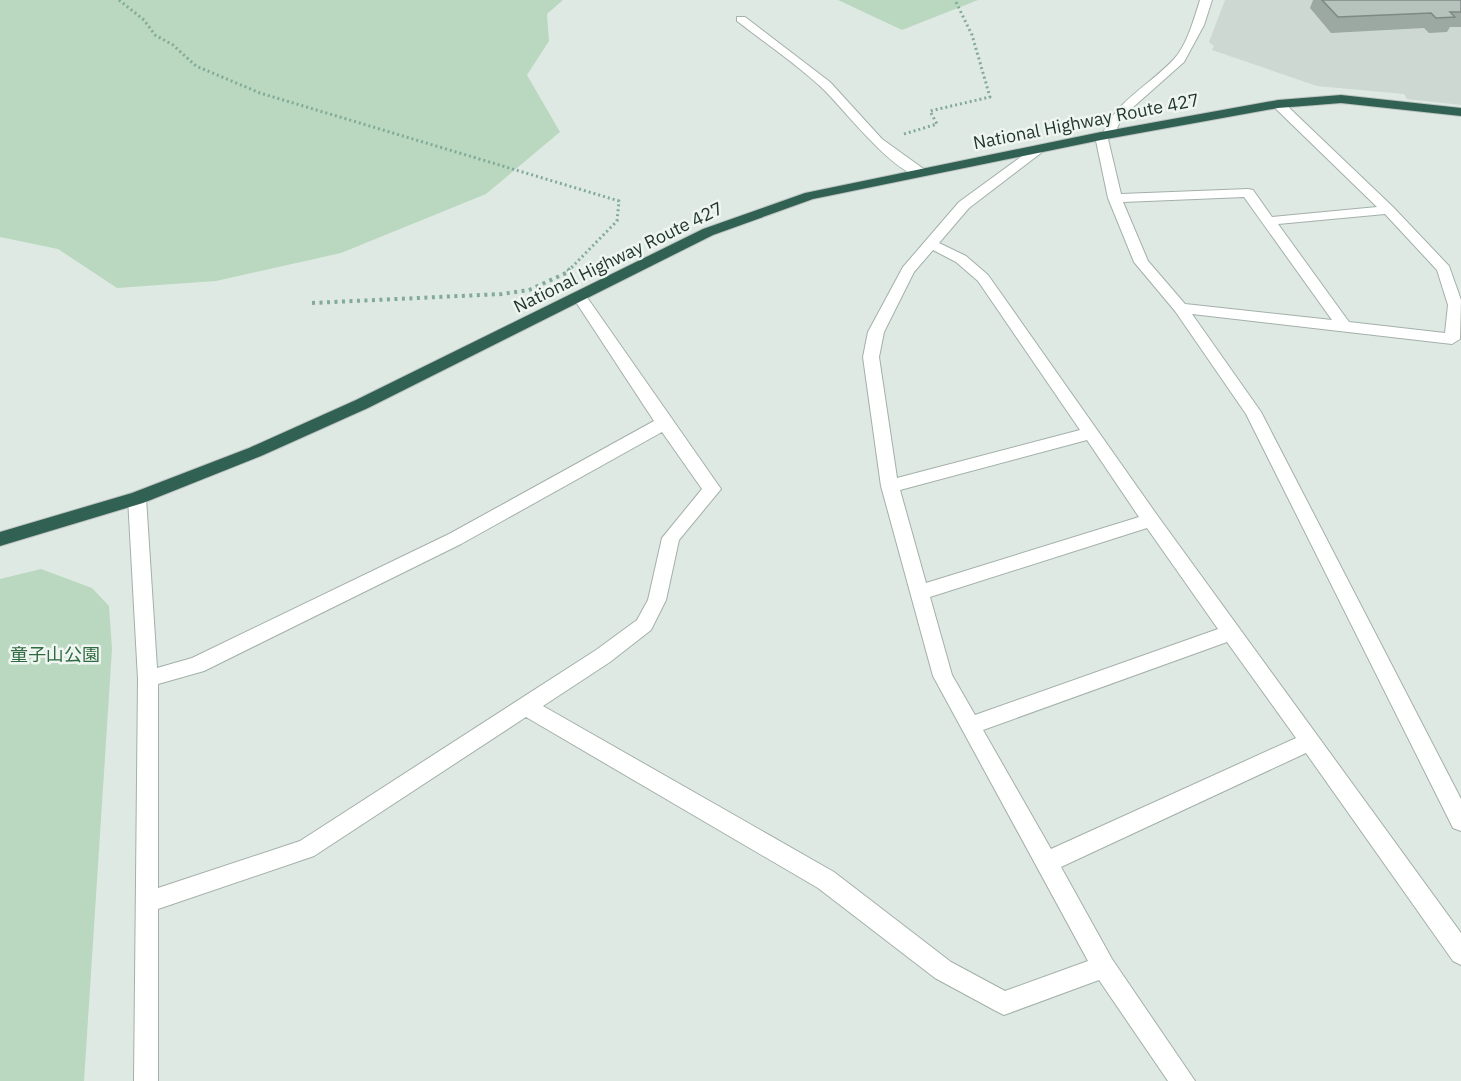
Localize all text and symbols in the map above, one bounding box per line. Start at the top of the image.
street label: National Highway Route 427 [971,88,1201,154]
street label: National Highway Route 427 [510,196,726,318]
park label: 童子山公園 [10,643,100,666]

